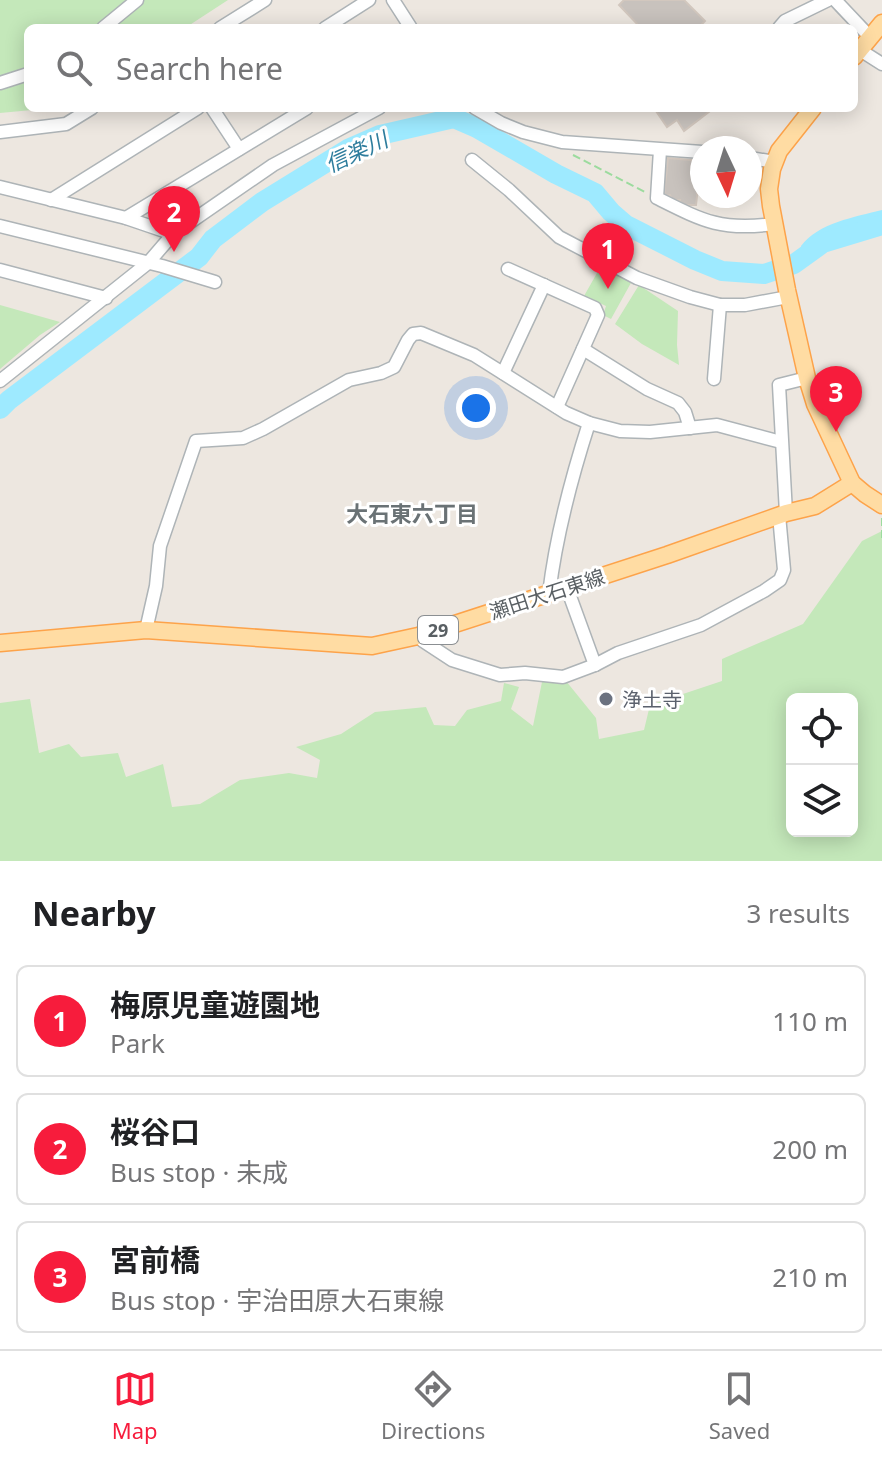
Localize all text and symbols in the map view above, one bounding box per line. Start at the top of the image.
search box [24,24,858,112]
icon: search [52,46,96,90]
text: Search here [116,48,283,89]
water label: 信楽川 [320,123,394,179]
north arrow [690,136,762,208]
pin: 2 [148,186,200,252]
pin: 1 [582,223,634,289]
pin: 3 [810,366,862,432]
your location [456,388,496,428]
district label: 大石東六丁目 [346,498,478,528]
street label: 瀬田大石東線 [486,563,608,625]
road number: 29 [418,616,458,644]
place label: 浄土寺 [622,686,682,713]
marker: 浄土寺 [597,690,615,708]
map controls [786,693,858,837]
button: locate [786,693,858,765]
button: layers [786,765,858,837]
text: Nearby [32,890,156,936]
text: 3 results [746,895,850,931]
text: 梅原児童遊園地 [110,984,320,1025]
text: 1 [53,1003,67,1039]
text: 110 m [772,1003,848,1039]
text: Park [110,1025,165,1061]
text: 桜谷口 [110,1111,200,1152]
text: 2 [53,1131,67,1167]
text: 200 m [772,1131,848,1167]
text: Bus stop · 未成 [110,1154,288,1190]
text: 宮前橋 [110,1239,200,1280]
text: 3 [53,1259,67,1295]
text: 210 m [772,1259,848,1295]
text: Bus stop · 宇治田原大石東線 [110,1282,444,1318]
tab: Map [112,1367,158,1445]
tab: Directions [381,1367,485,1445]
tab: Saved [709,1367,770,1445]

